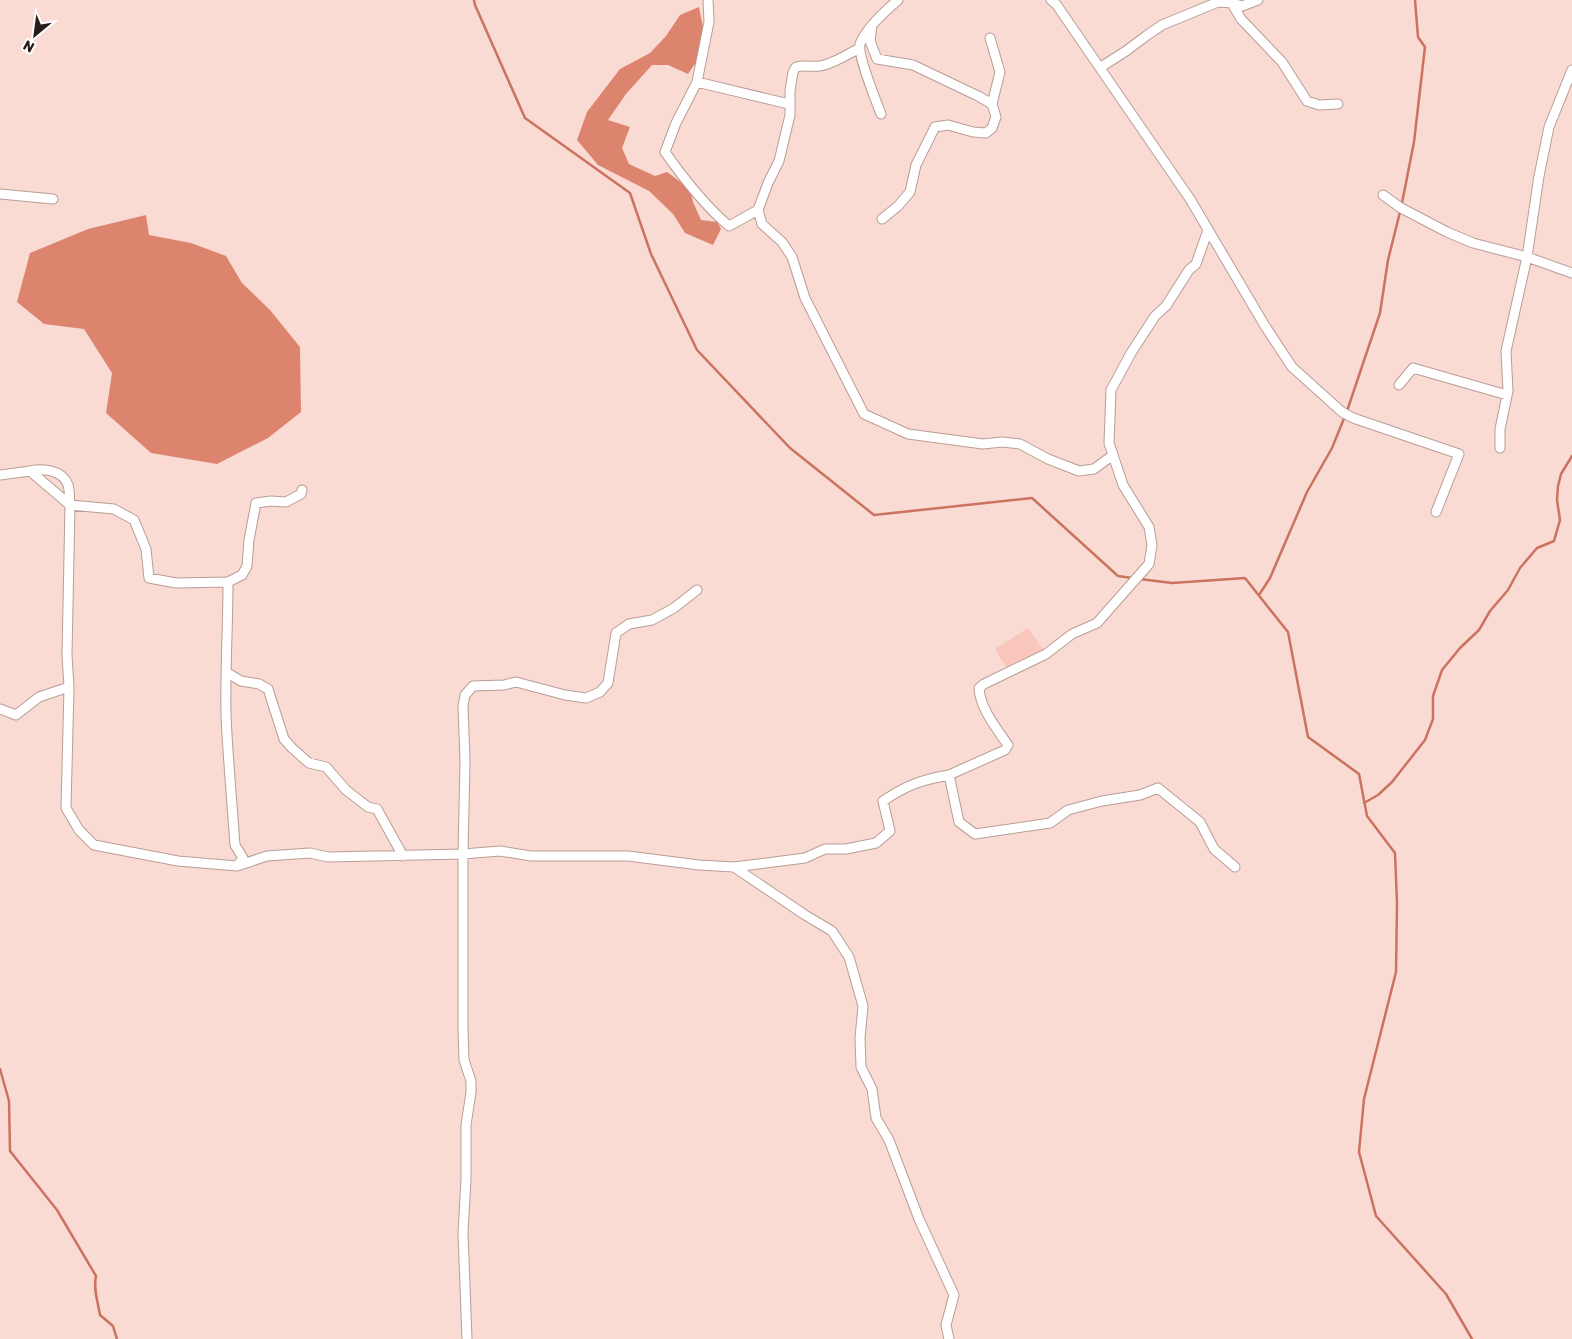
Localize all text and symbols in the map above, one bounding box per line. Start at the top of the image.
north arrow [10,10,60,60]
text: N [20,36,37,56]

